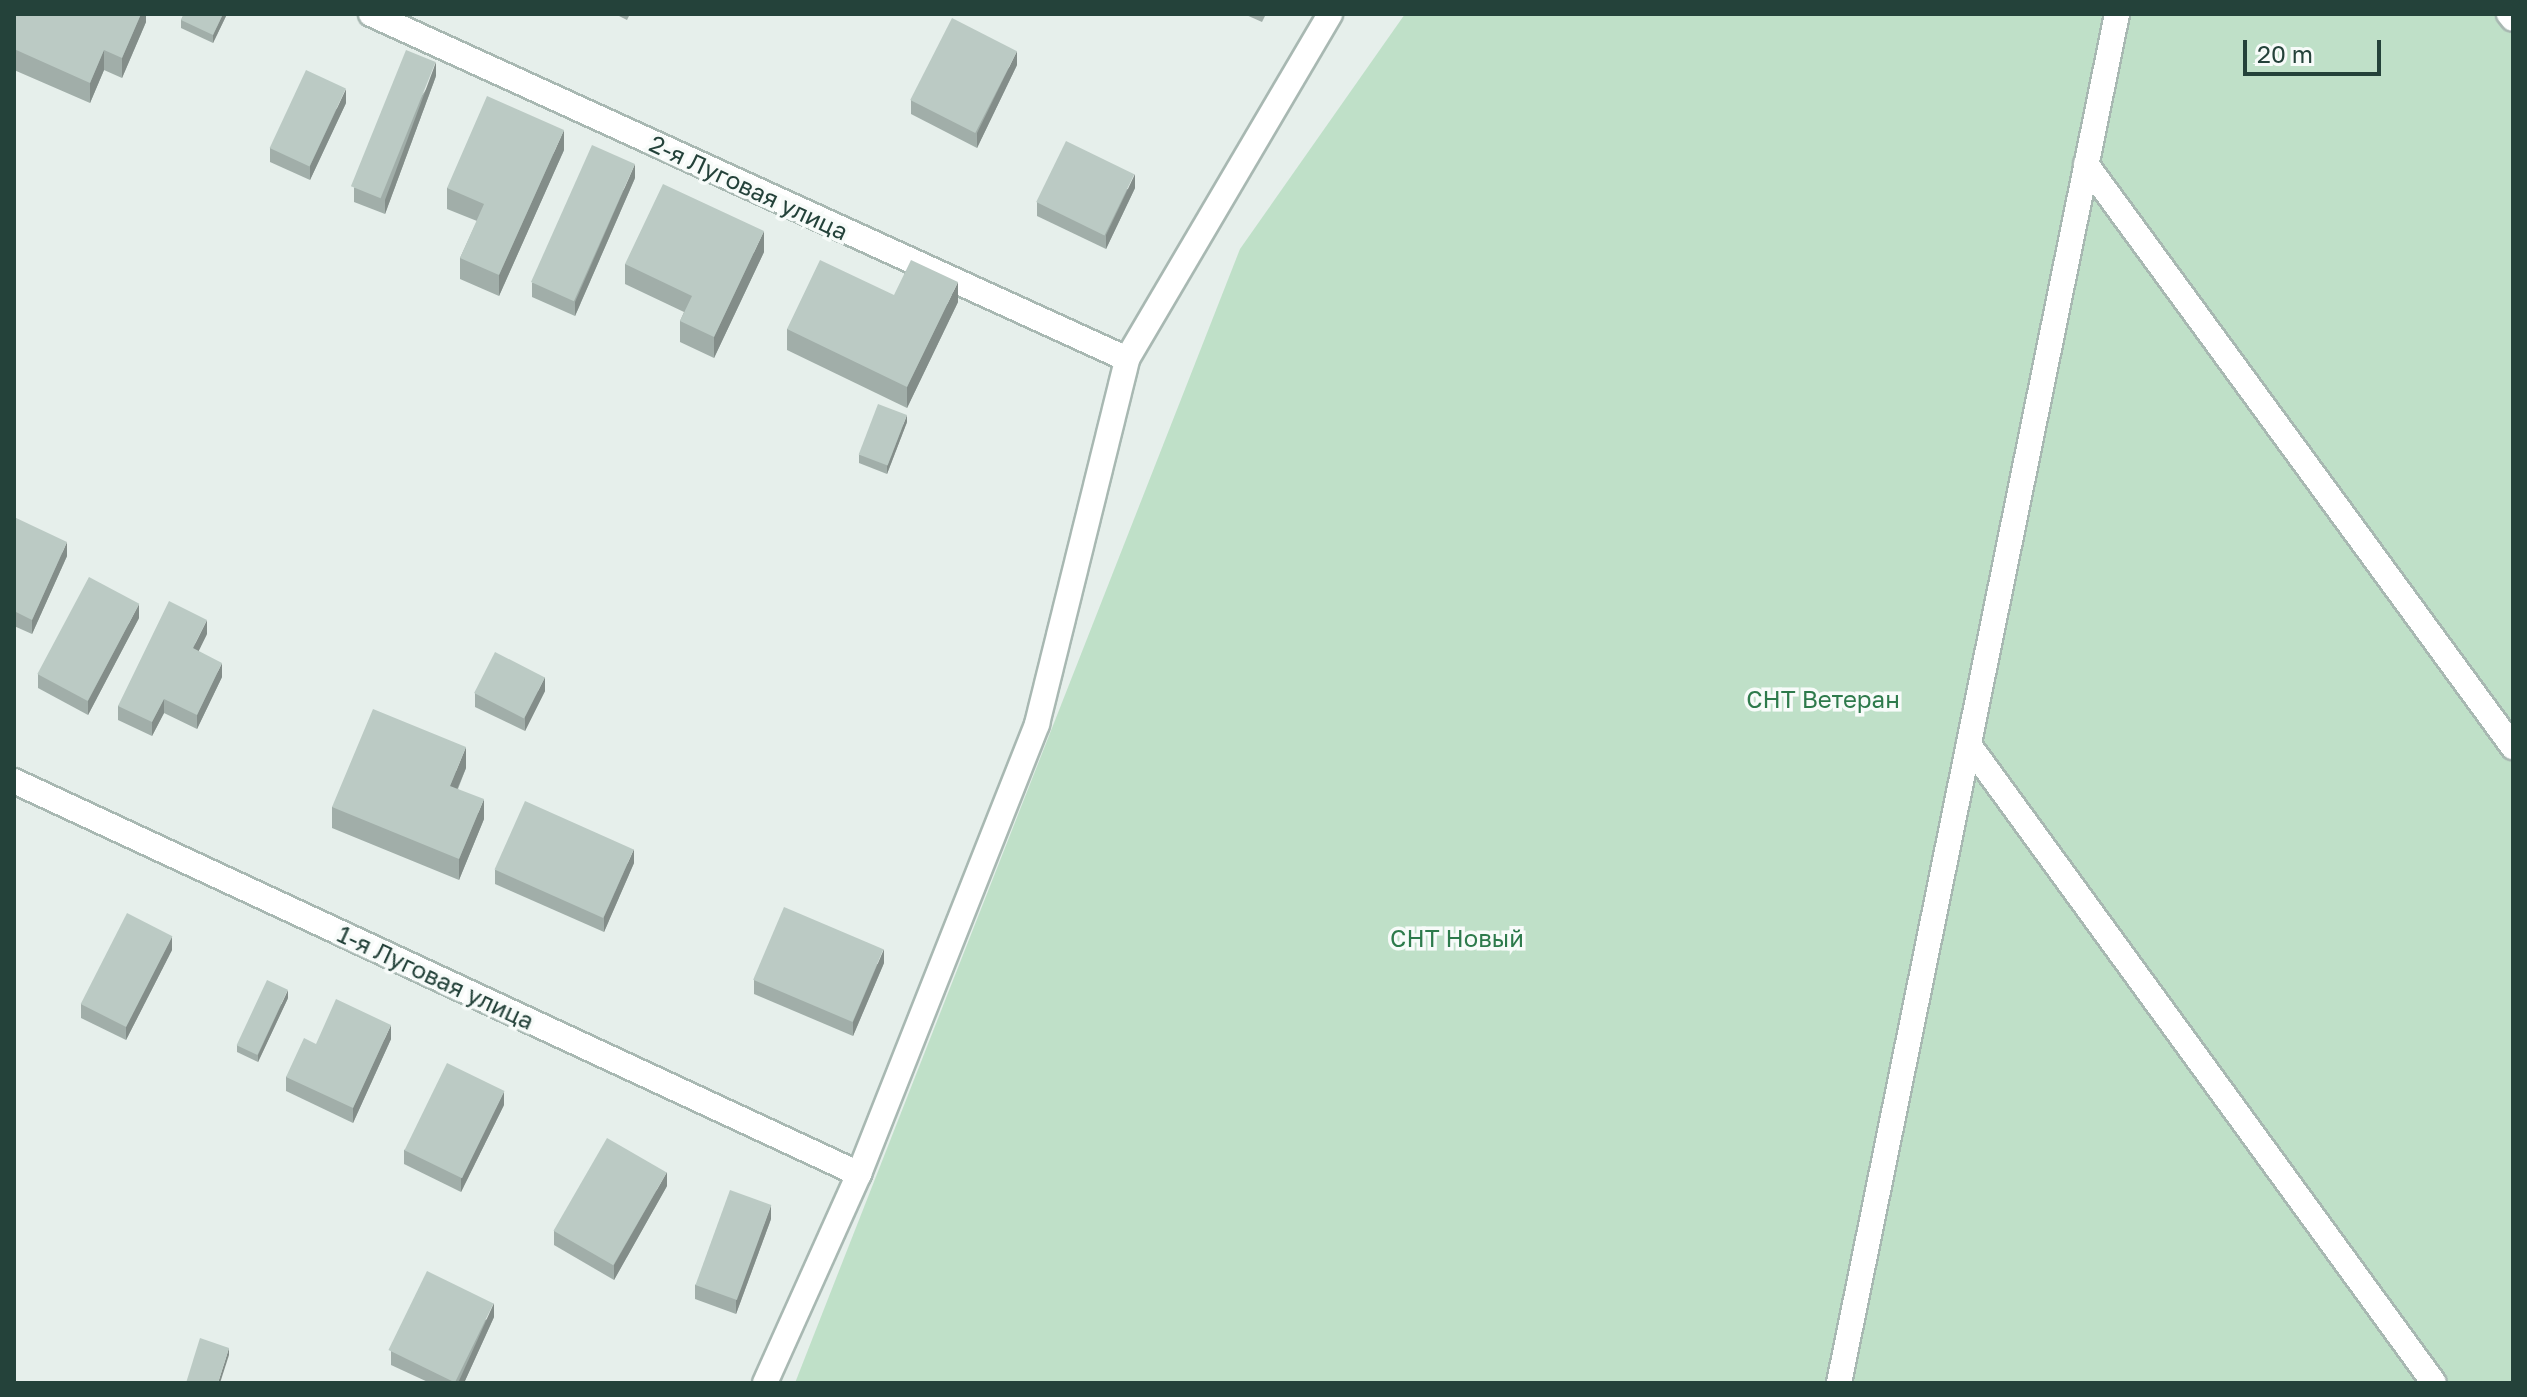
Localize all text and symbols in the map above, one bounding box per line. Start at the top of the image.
scale bar [2247,24,2385,74]
text: 20 m [2257,39,2313,68]
street label: 2-я Луговая улица [645,128,853,246]
park label: СНТ Ветеран [1746,685,1900,713]
street label: 1-я Луговая улица [333,919,539,1035]
park label: СНТ Новый [1390,924,1524,952]

